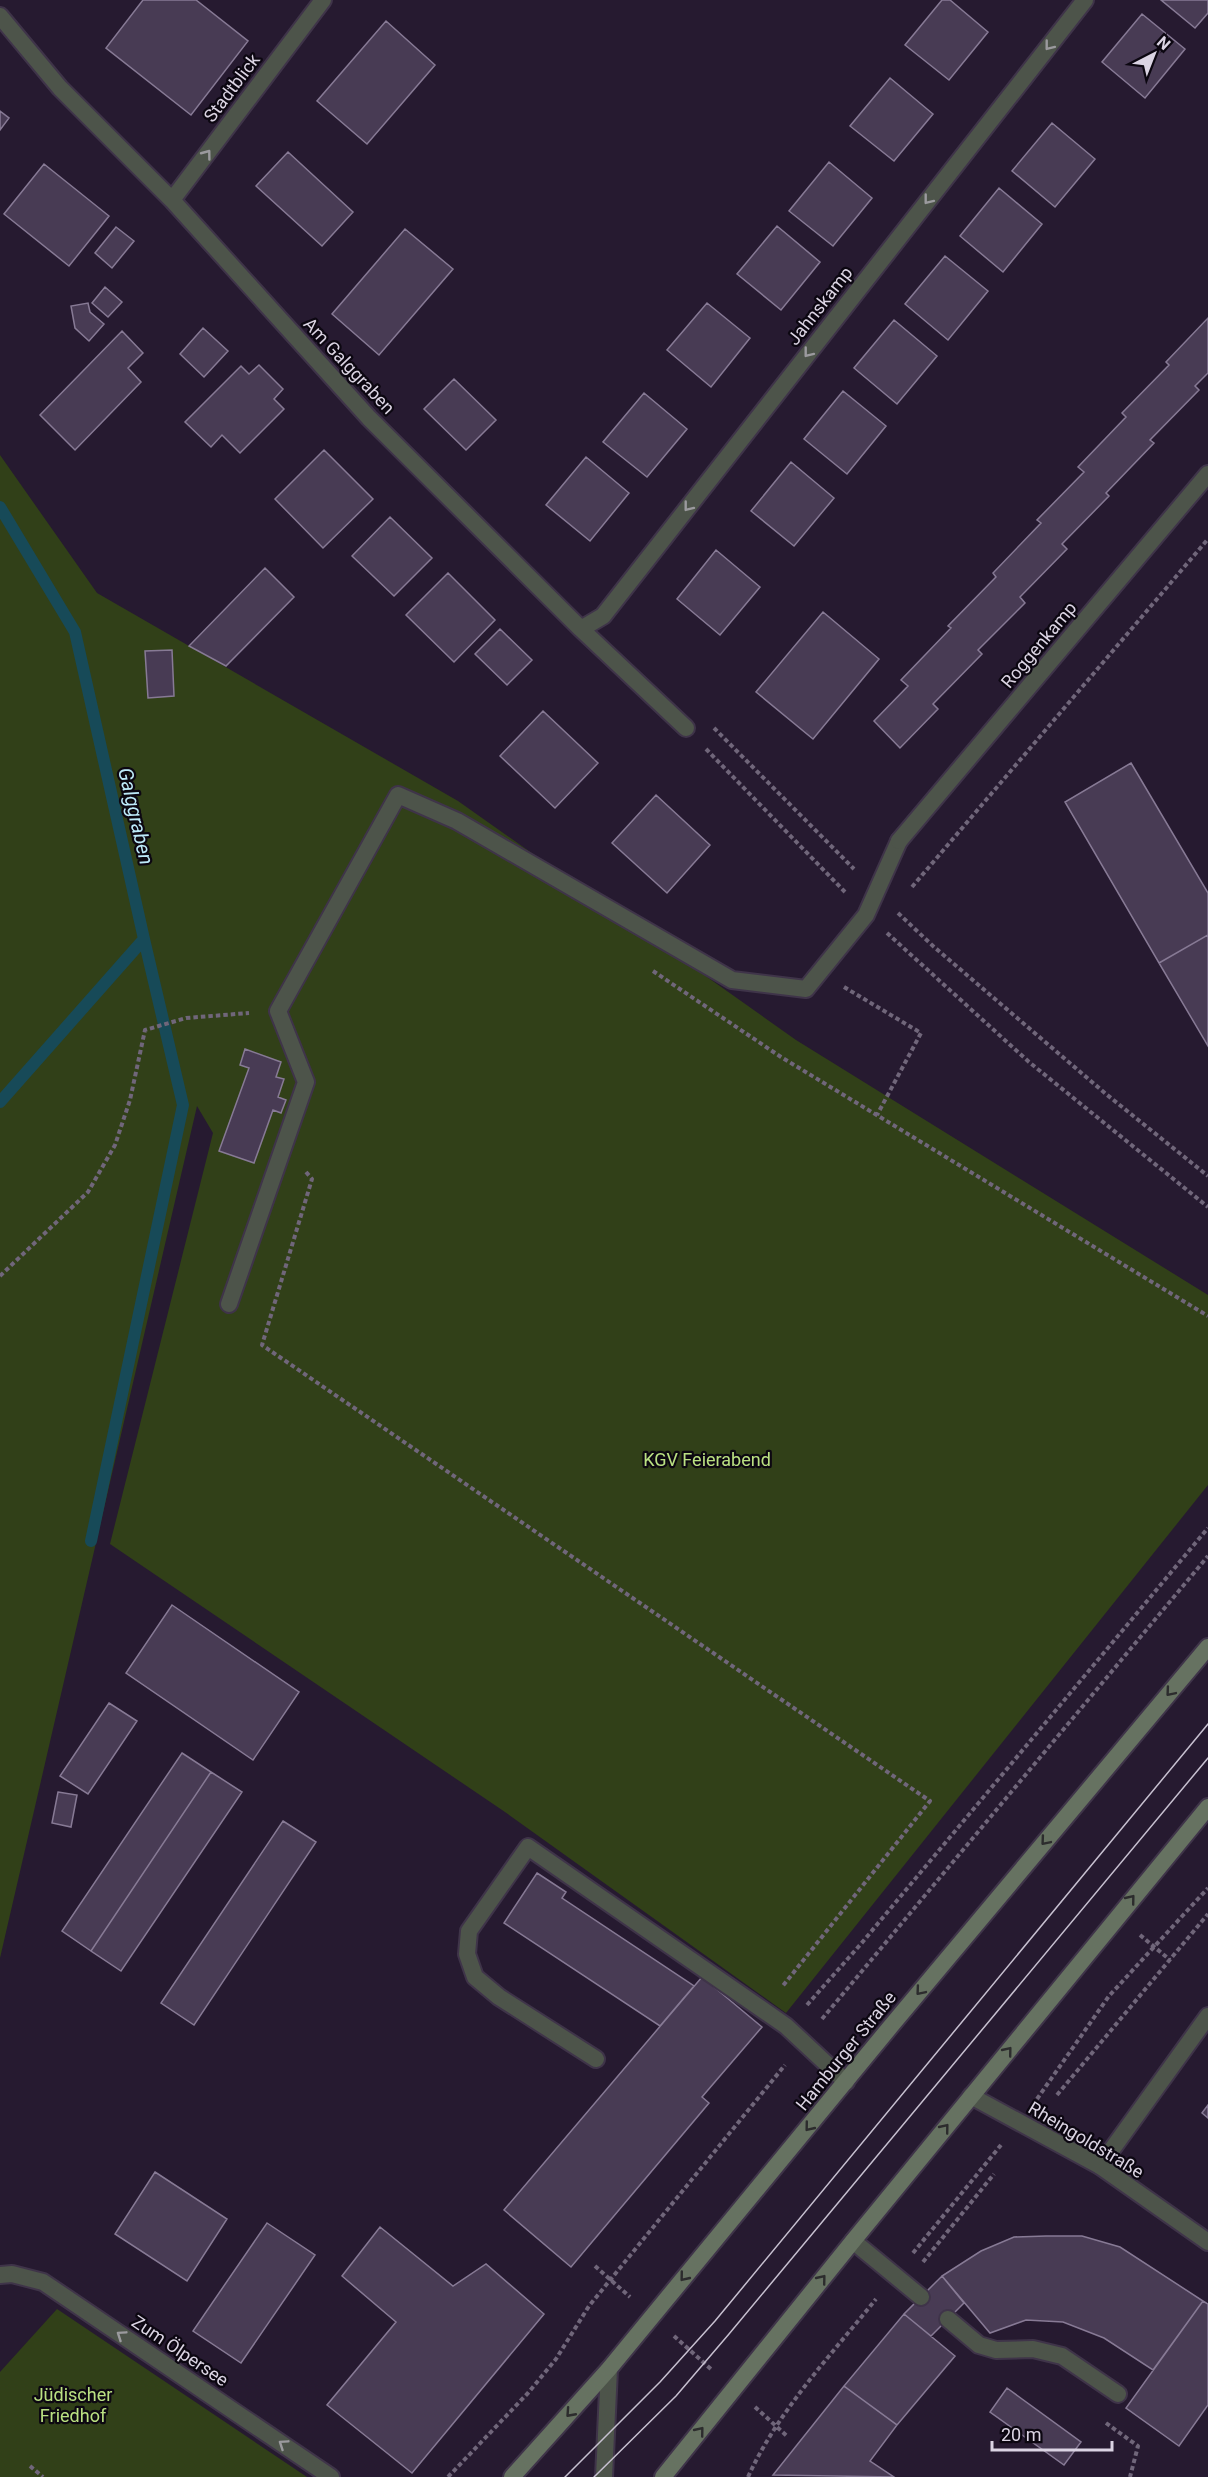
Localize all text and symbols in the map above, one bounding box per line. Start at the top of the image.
north arrow [1124,24,1184,84]
text: N [1153,32,1174,54]
one-way arrow [1045,39,1056,50]
street label: Stadtblick [199,49,265,126]
one-way arrow [200,149,211,160]
one-way arrow [925,193,936,204]
street label: Jahnskamp [782,262,857,349]
street label: Am Galggraben [299,313,399,418]
one-way arrow [805,346,816,357]
one-way arrow [684,500,695,511]
street label: Roggenkamp [997,597,1081,692]
water label: Galggraben [113,765,159,867]
park label: KGV Feierabend [643,1449,771,1470]
one-way arrow [1167,1685,1178,1696]
one-way arrow [1042,1834,1053,1845]
one-way arrow [1123,1895,1134,1906]
one-way arrow [917,1984,928,1995]
street label: Hamburger Straße [791,1987,900,2114]
one-way arrow [1001,2047,1012,2058]
street label: Rheingoldstraße [1025,2097,1148,2182]
one-way arrow [805,2120,816,2131]
one-way arrow [938,2124,949,2135]
one-way arrow [680,2270,691,2281]
one-way arrow [814,2275,825,2286]
street label: Zum Ölpersee [128,2311,232,2391]
one-way arrow [117,2331,128,2342]
park label: Jüdischer Friedhof [34,2384,112,2426]
one-way arrow [566,2406,577,2416]
scale bar [992,2414,1112,2452]
text: 20 m [1001,2424,1041,2445]
one-way arrow [692,2427,703,2438]
one-way arrow [278,2440,289,2451]

